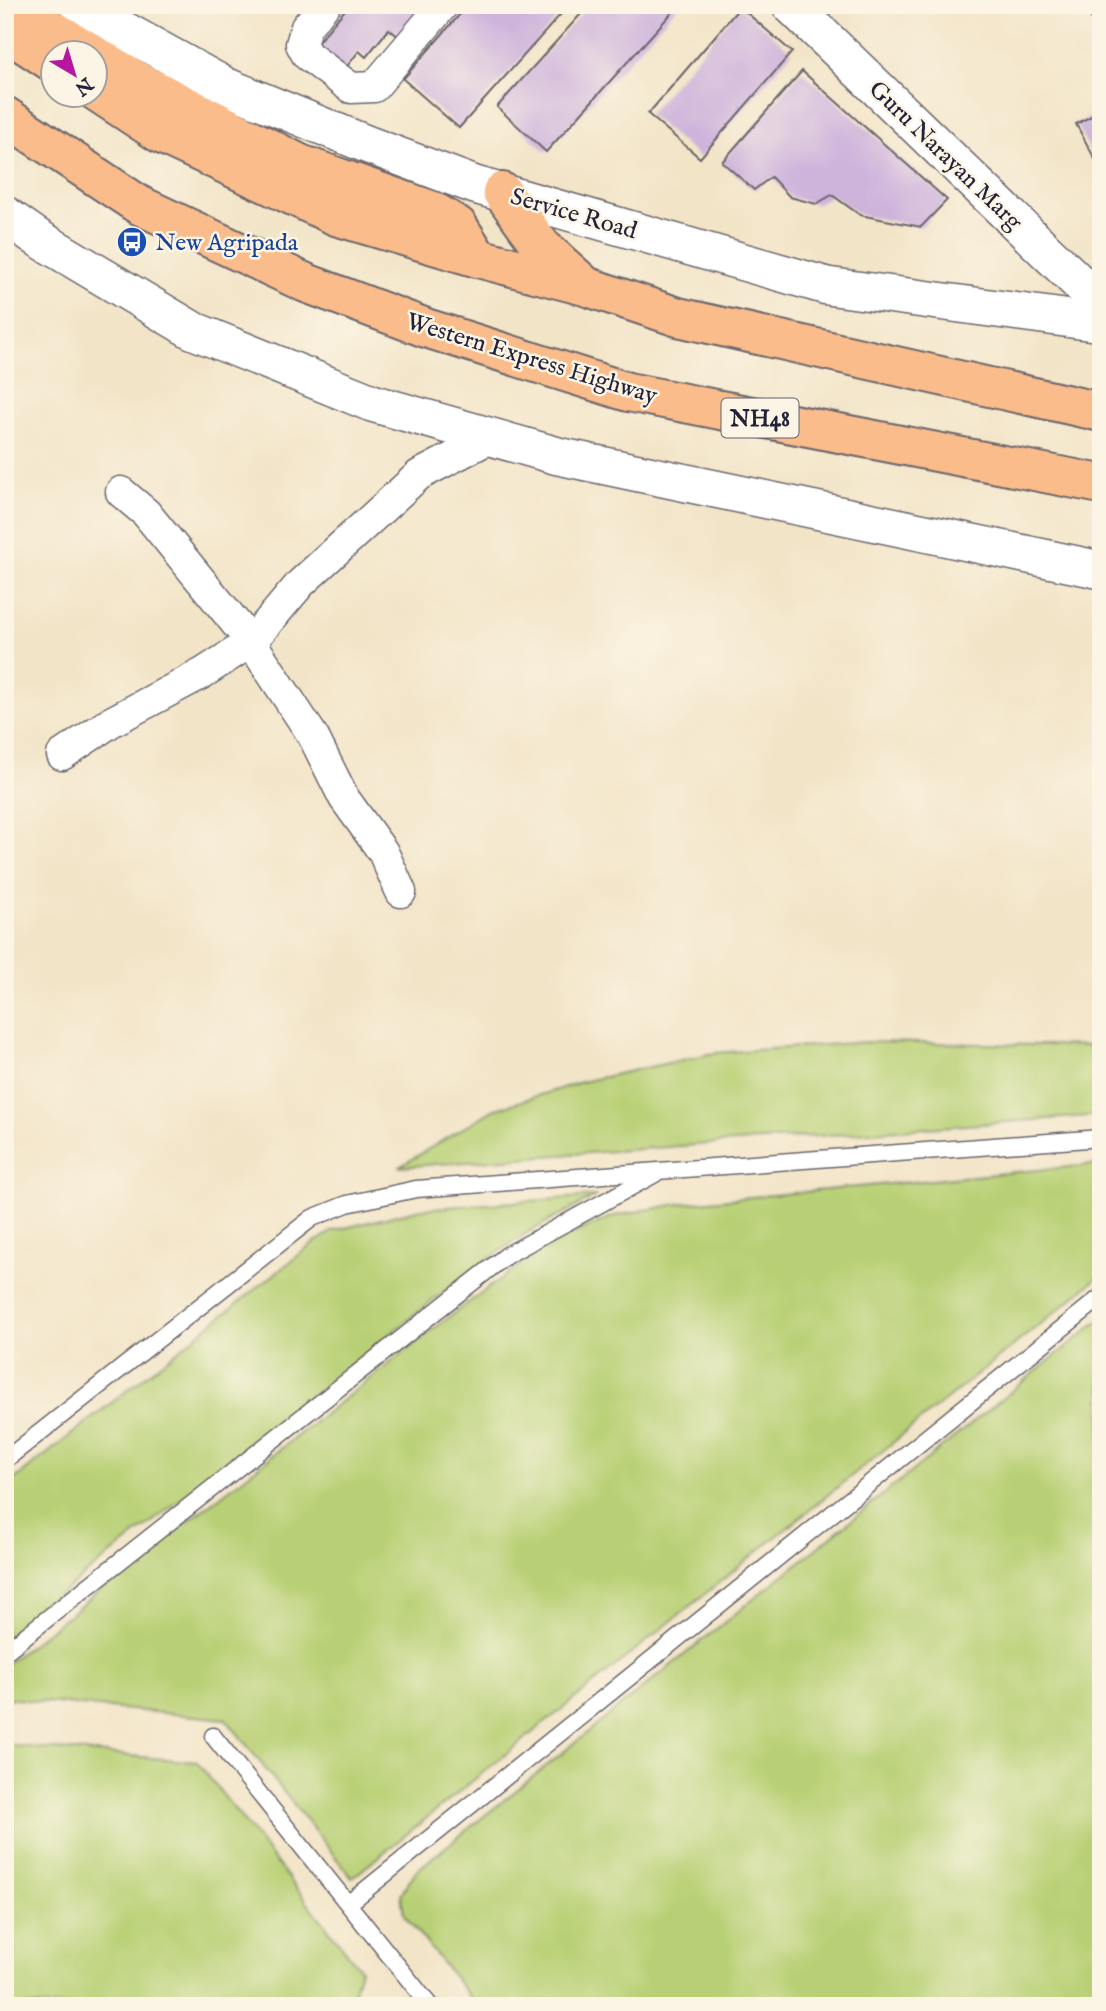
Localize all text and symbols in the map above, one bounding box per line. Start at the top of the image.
north arrow [38,38,108,108]
text: N [69,71,98,101]
street label: Guru Narayan Marg [861,75,1029,238]
street label: Service Road [507,182,640,247]
bus stop icon: New Agripada [115,225,149,259]
place label: New Agripada [155,228,299,259]
street label: Western Express Highway [402,307,661,412]
road number: NH48 [722,398,798,438]

